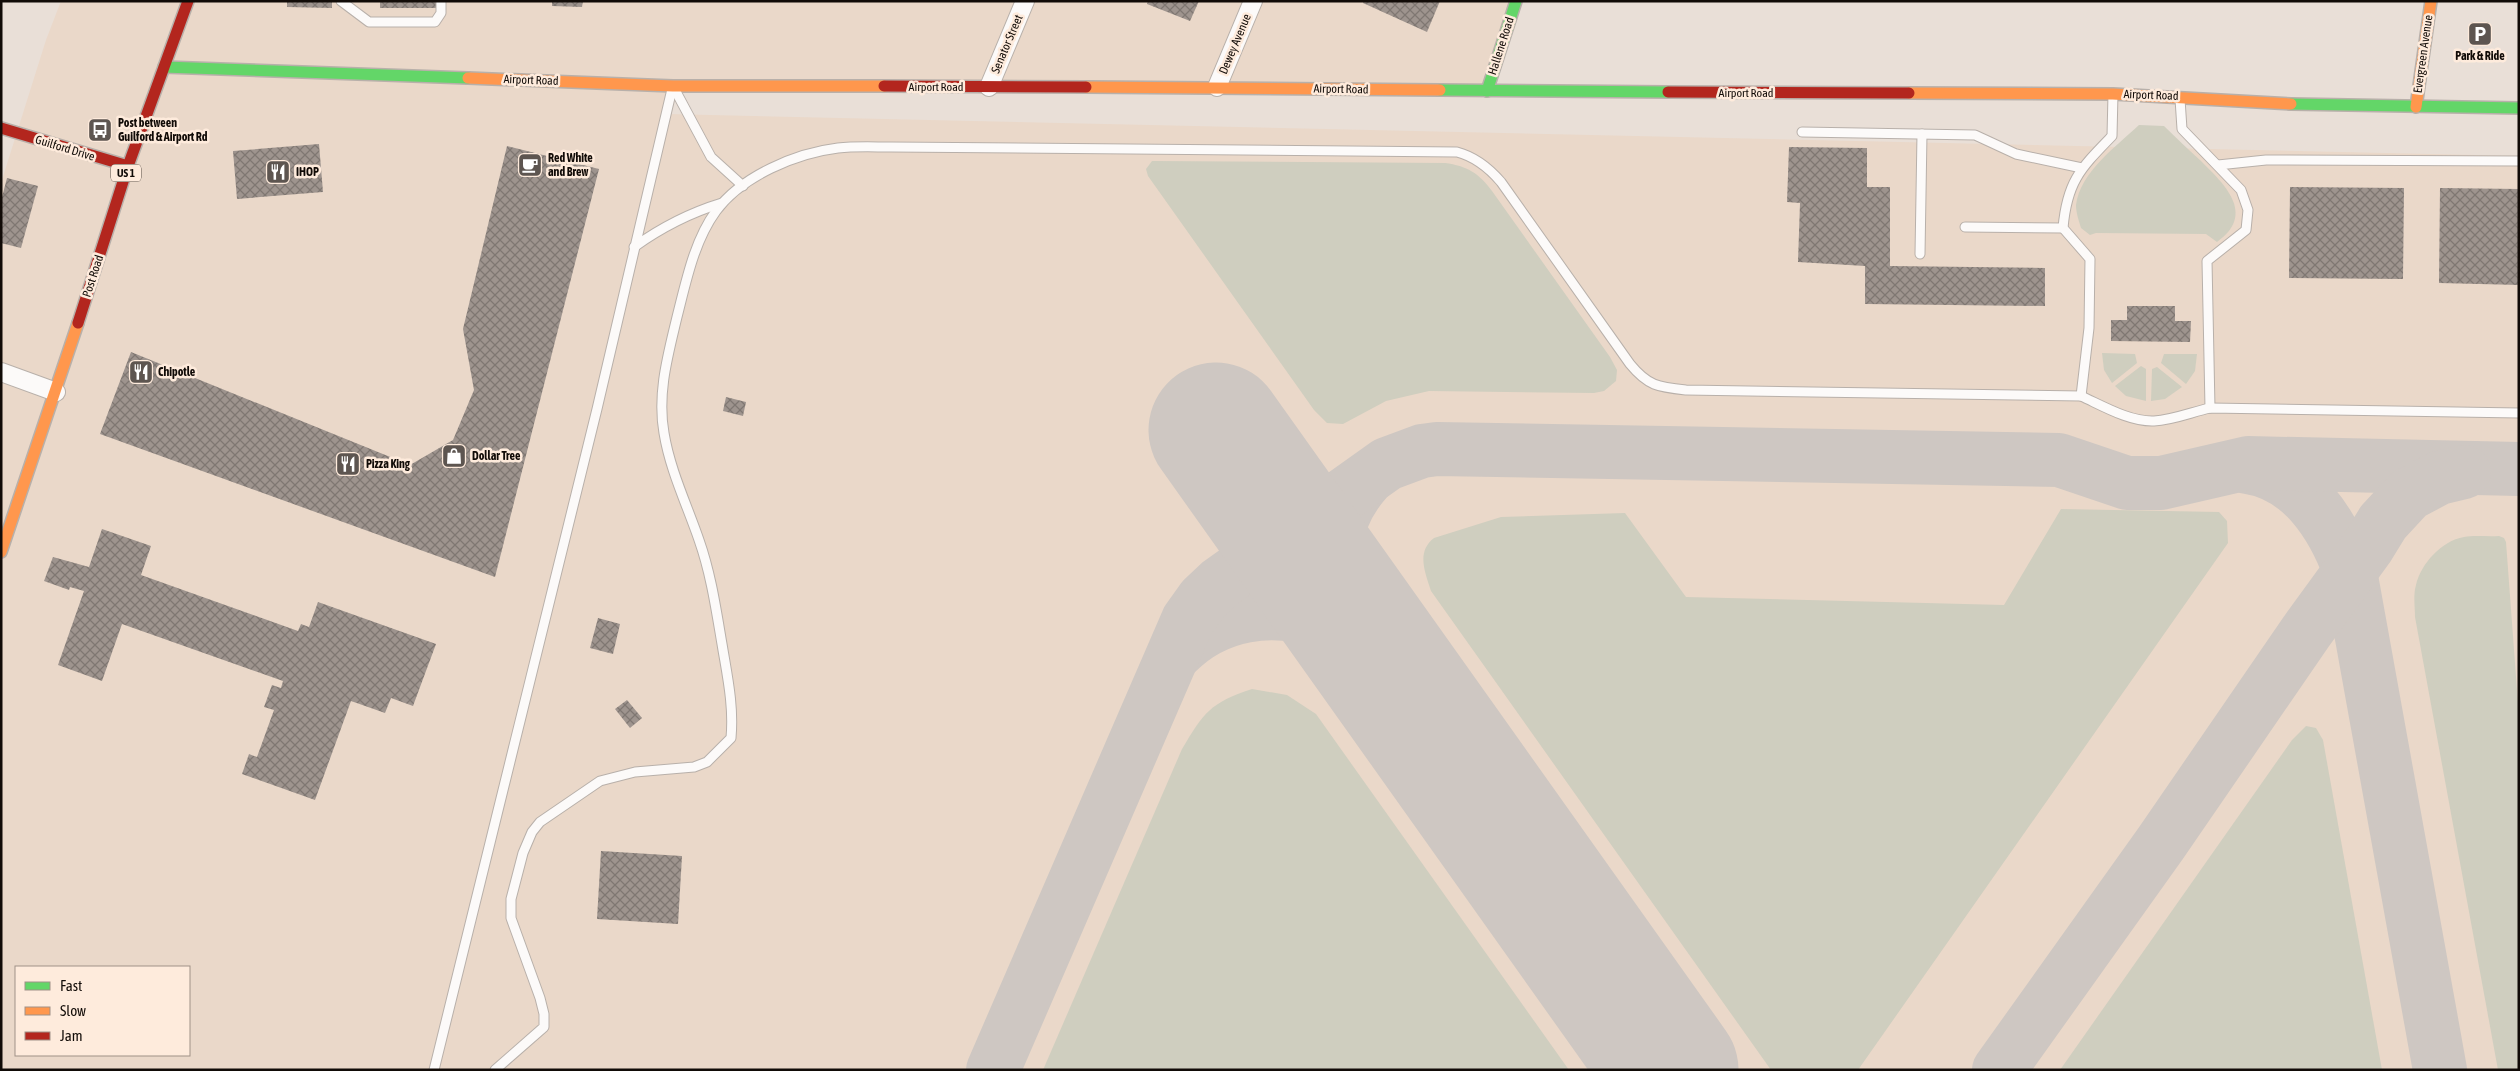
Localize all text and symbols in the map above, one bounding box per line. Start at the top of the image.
street label: Senator Street [988,12,1026,75]
street label: Dewey Avenue [1216,12,1254,76]
street label: Evergreen Avenue [2411,14,2435,94]
street label: Hallene Road [1485,15,1517,77]
parking icon: Park & Ride [2467,21,2493,47]
place label: Park & Ride [2455,49,2505,63]
street label: Airport Road [503,72,559,88]
street label: Airport Road [909,80,963,94]
street label: Airport Road [1313,82,1369,96]
street label: Airport Road [1719,86,1773,100]
street label: Airport Road [2123,87,2179,103]
place label: Post between Guilford & Airport Rd [118,116,208,144]
bus stop icon: Post between Guilford & Airport Rd [87,117,113,143]
street label: Guilford Drive [34,132,96,164]
place label: Red White and Brew [548,151,593,179]
cafe icon: Red White and Brew [517,152,543,178]
restaurant icon: IHOP [265,159,291,185]
road number: US 1 [111,164,141,182]
place label: IHOP [296,165,319,179]
street label: Post Road [80,253,106,299]
restaurant icon: Chipotle [128,359,154,385]
place label: Chipotle [158,365,196,379]
shop icon: Dollar Tree [441,443,467,469]
place label: Dollar Tree [472,449,521,463]
restaurant icon: Pizza King [335,451,361,477]
place label: Pizza King [366,457,411,471]
legend [15,966,190,1056]
text: Fast [60,977,82,994]
text: Slow [60,1002,86,1019]
text: Jam [60,1027,83,1044]

